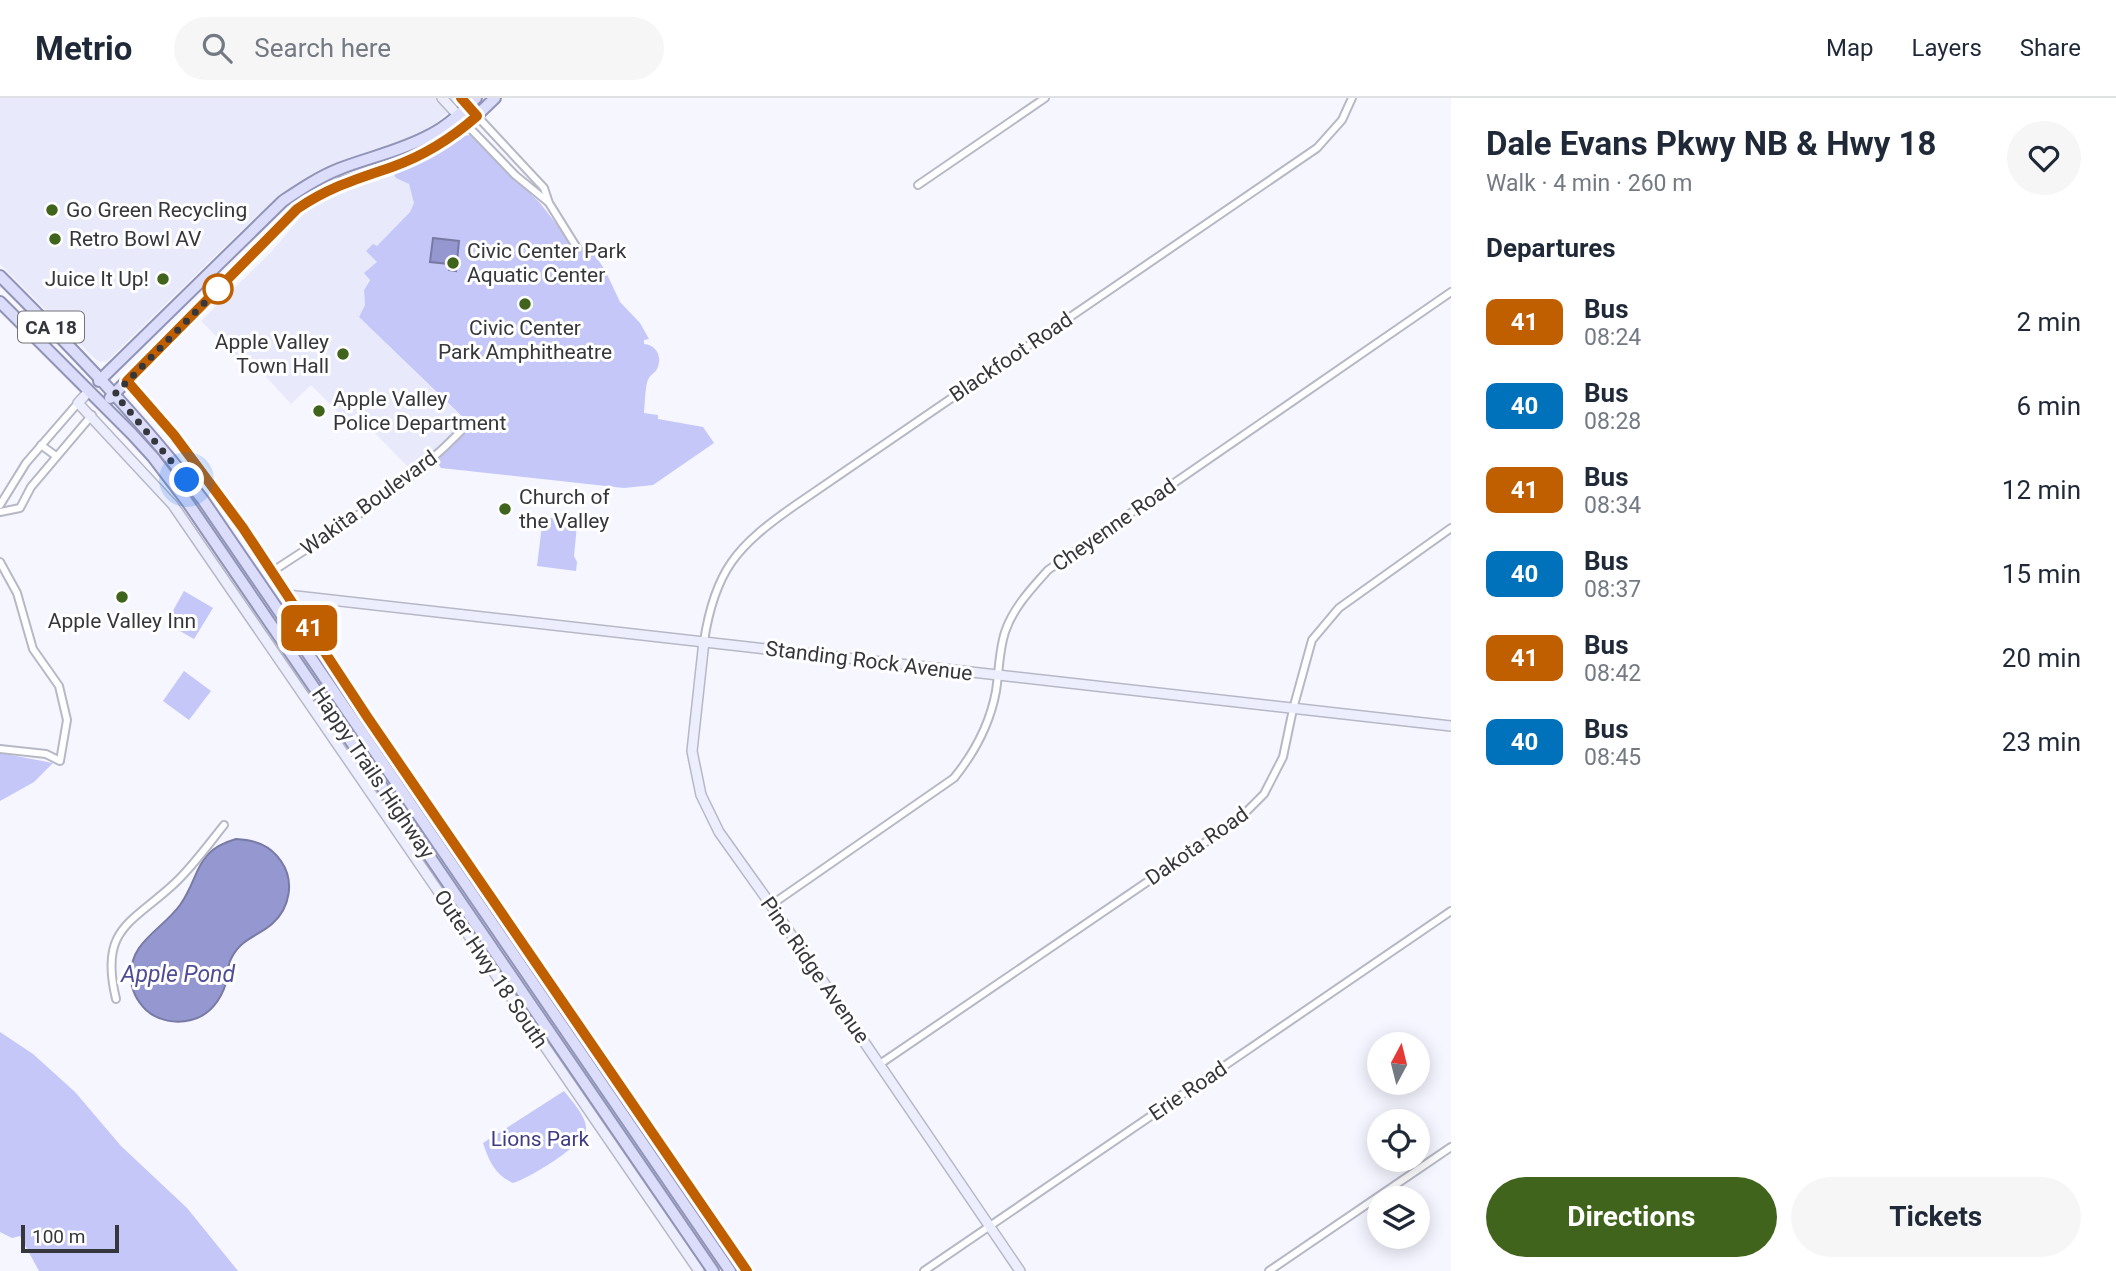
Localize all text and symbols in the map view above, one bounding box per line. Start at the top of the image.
search box [174,17,664,80]
text: Metrio [35,29,132,68]
icon: search [198,29,236,67]
text: Search here [254,33,391,63]
text: Map [1826,34,1874,62]
text: Layers [1912,34,1982,62]
text: Share [2020,34,2081,62]
button: heart [2007,121,2081,195]
text: Dale Evans Pkwy NB & Hwy 18 [1486,124,1936,163]
text: Walk · 4 min · 260 m [1486,170,1692,197]
place label: Go Green Recycling [66,198,247,222]
marker: Go Green Recycling [44,202,60,218]
place label: Retro Bowl AV [69,227,202,251]
marker: Retro Bowl AV [47,231,63,247]
text: Departures [1486,233,1616,263]
place label: Civic Center Park Aquatic Center [467,239,627,287]
marker: Civic Center Park Aquatic Center [445,255,461,271]
place label: Juice It Up! [45,267,149,291]
marker: Juice It Up! [155,271,171,287]
unlabelled marker [203,274,233,304]
text: Bus [1584,294,1629,324]
marker: Civic Center Park Amphitheatre [517,296,533,312]
street label: Blackfoot Road [945,307,1077,407]
text: 2 min [2016,307,2081,337]
text: 41 [1511,308,1538,336]
road number: CA 18 [18,312,84,342]
place label: Civic Center Park Amphitheatre [438,316,612,364]
text: 08:24 [1584,324,1641,351]
place label: Apple Valley Town Hall [215,330,329,378]
marker: Apple Valley Town Hall [335,346,351,362]
text: Bus [1584,378,1629,408]
place label: Apple Valley Police Department [333,387,506,435]
text: 6 min [2016,391,2081,421]
text: 40 [1511,392,1538,420]
marker: Apple Valley Police Department [311,403,327,419]
text: 08:28 [1584,408,1641,435]
street label: Wakita Boulevard [296,446,442,560]
your location [169,462,204,497]
text: Bus [1584,462,1629,492]
street label: Cheyenne Road [1048,474,1180,576]
text: 12 min [2002,475,2081,505]
text: 41 [1511,476,1538,504]
place label: Church of the Valley [519,485,610,533]
text: 08:34 [1584,492,1641,519]
marker: Church of the Valley [497,501,513,517]
text: Bus [1584,546,1629,576]
text: 15 min [2002,559,2081,589]
text: 40 [1511,560,1538,588]
text: 08:37 [1584,576,1641,603]
marker: Apple Valley Inn [114,589,130,605]
line badge: 41 [278,605,340,651]
place label: Apple Valley Inn [48,609,196,633]
text: 41 [295,614,323,642]
text: Bus [1584,630,1629,660]
street label: Standing Rock Avenue [764,636,974,686]
text: 20 min [2002,643,2081,673]
text: 41 [1511,644,1538,672]
text: 08:42 [1584,660,1641,687]
street label: Happy Trails Highway [307,683,439,863]
text: Bus [1584,714,1629,744]
text: 23 min [2002,727,2081,757]
text: 40 [1511,728,1538,756]
text: 08:45 [1584,744,1641,771]
street label: Dakota Road [1141,802,1253,890]
street label: Outer Hwy 18 South [429,885,553,1053]
street label: Pine Ridge Avenue [756,892,874,1048]
water label: Apple Pond [120,961,235,988]
north arrow [1367,1032,1430,1096]
map controls [1367,1032,1430,1249]
street label: Erie Road [1145,1056,1231,1126]
button: locate [1367,1109,1430,1172]
park label: Lions Park [491,1127,590,1151]
button: Directions [1486,1177,1777,1257]
button: Tickets [1791,1177,2081,1257]
button: layers [1367,1186,1430,1249]
scale bar [21,1222,119,1254]
text: 100 m [32,1225,85,1248]

